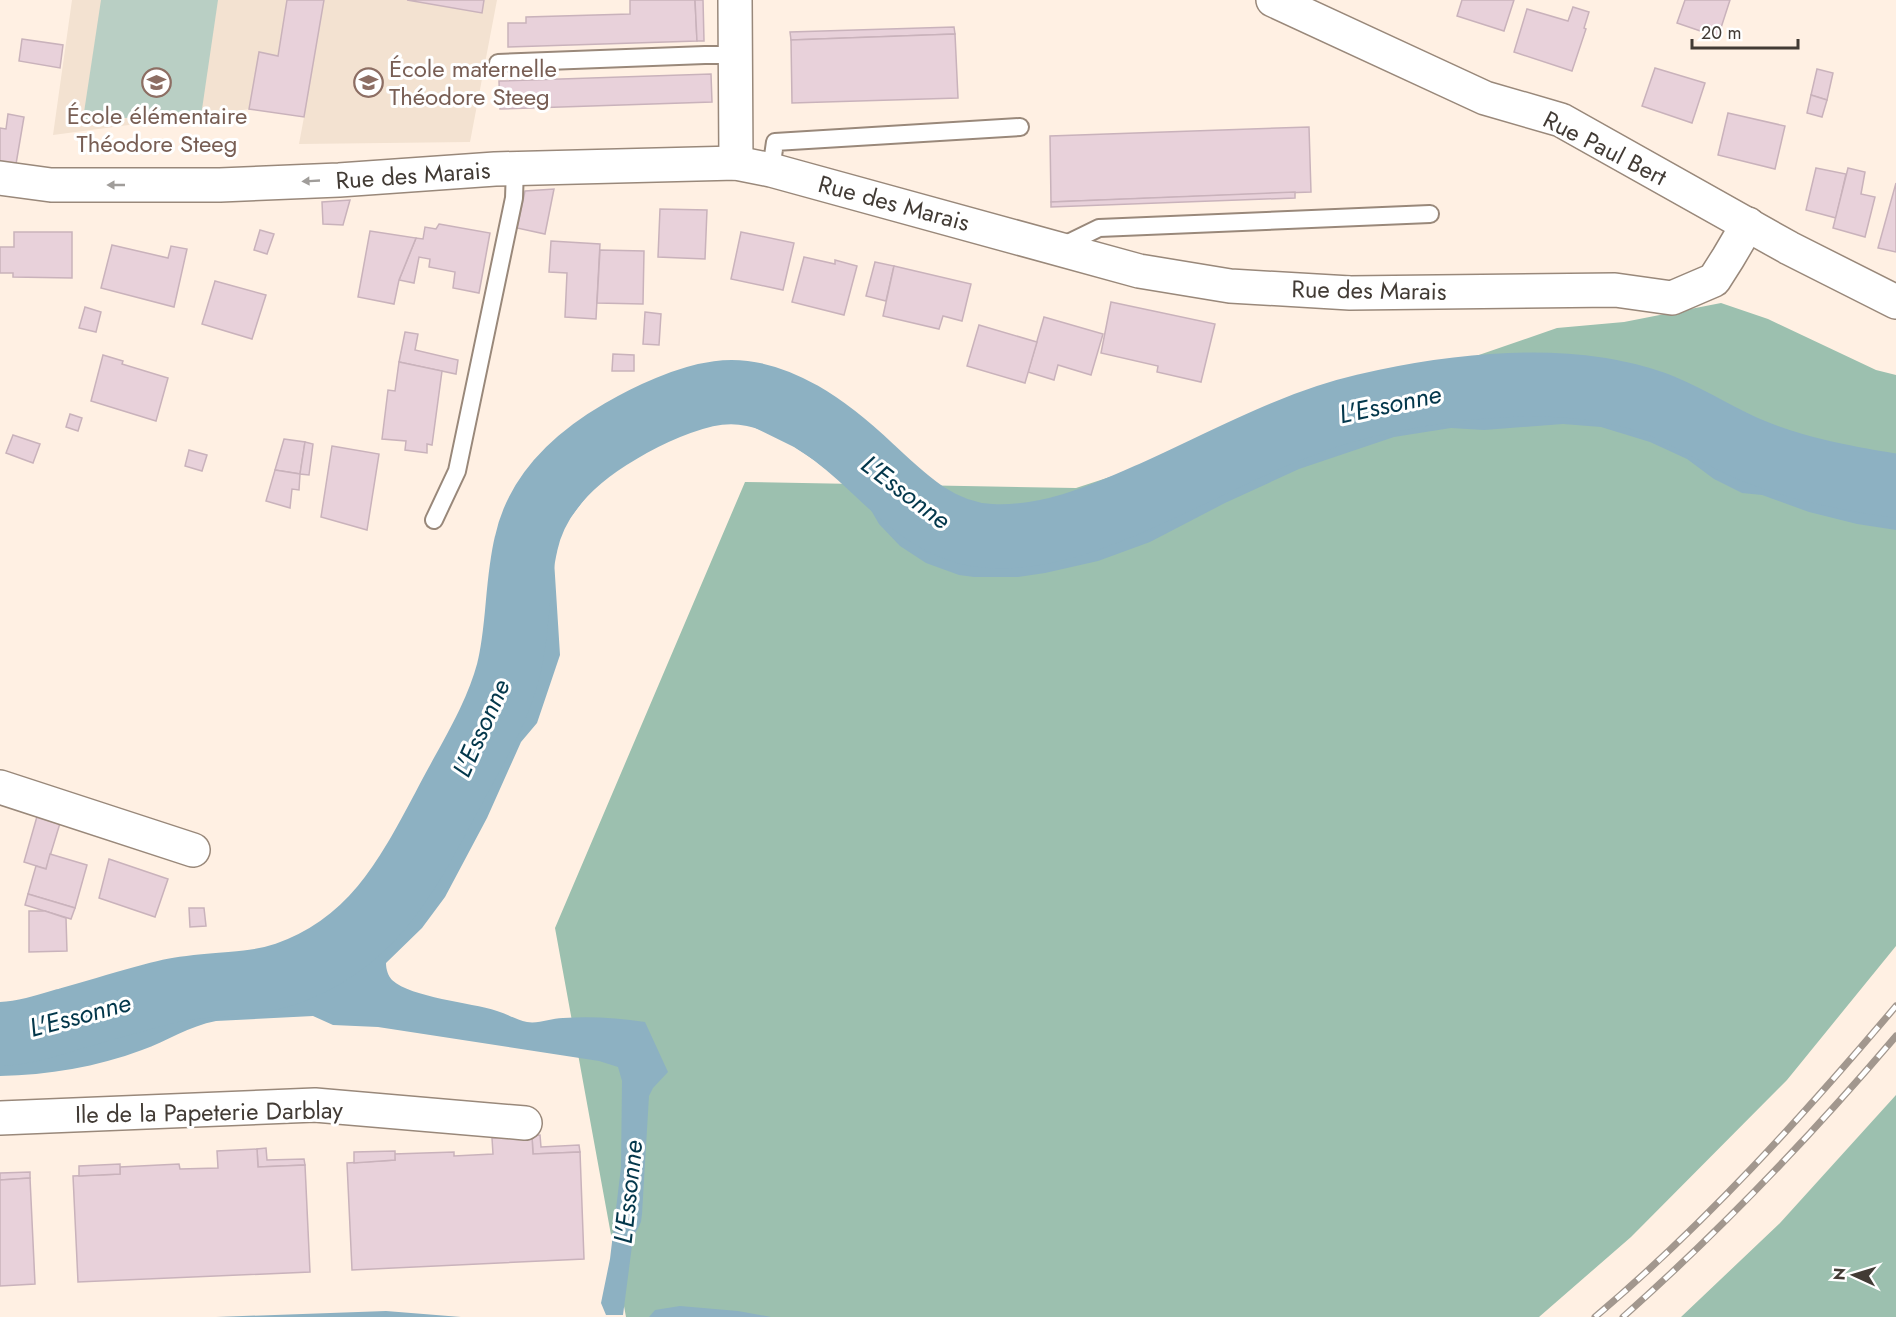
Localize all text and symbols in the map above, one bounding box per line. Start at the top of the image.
scale bar [1692,12,1798,50]
text: 20 m [1701,20,1741,46]
place label: École maternelle Théodore Steeg [389,51,557,114]
school or university icon: École élémentaire Théodore Steeg [141,66,173,98]
school or university icon: École maternelle Théodore Steeg [352,66,384,98]
place label: École élémentaire Théodore Steeg [67,98,247,161]
street label: Rue Paul Bert [1537,102,1673,194]
street label: Rue des Marais [334,152,492,198]
street label: Rue des Marais [815,166,973,240]
one-way arrow [301,177,320,186]
one-way arrow [106,180,125,190]
street label: Rue des Marais [1291,271,1447,309]
water label: L'Essonne [1335,375,1445,433]
water label: L'Essonne [853,446,959,538]
water label: L'Essonne [443,673,519,783]
water label: L'Essonne [25,983,135,1047]
street label: Ile de la Papeterie Darblay [75,1092,344,1132]
water label: L'Essonne [604,1138,652,1246]
north arrow [1824,1245,1884,1305]
text: N [1828,1267,1851,1281]

